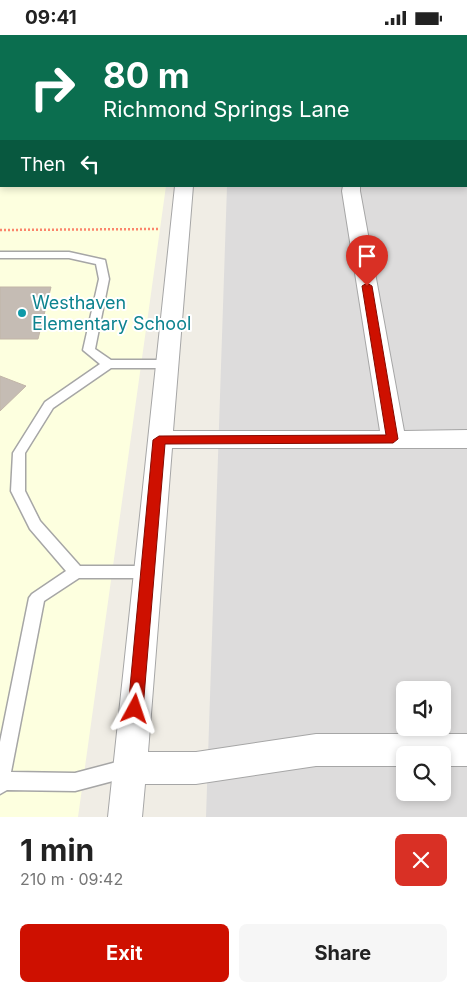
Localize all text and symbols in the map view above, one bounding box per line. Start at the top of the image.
text: 09:41 [25,6,77,29]
text: 80 m [103,54,190,96]
icon: right [20,55,85,120]
text: Richmond Springs Lane [103,96,350,122]
icon: left [76,150,104,178]
text: Then [20,153,66,176]
pin [346,235,388,286]
icon: arrive [353,242,381,270]
place label: Westhaven Elementary School [32,292,191,334]
marker: Westhaven Elementary School [16,307,28,319]
map controls [396,681,451,801]
button: sound [396,681,451,736]
position arrow [108,682,160,734]
button: search [396,746,451,801]
text: 1 min [20,832,94,868]
button: close [395,834,447,886]
text: 210 m · 09:42 [20,869,123,889]
button: Exit [20,924,229,982]
button: Share [239,924,447,982]

